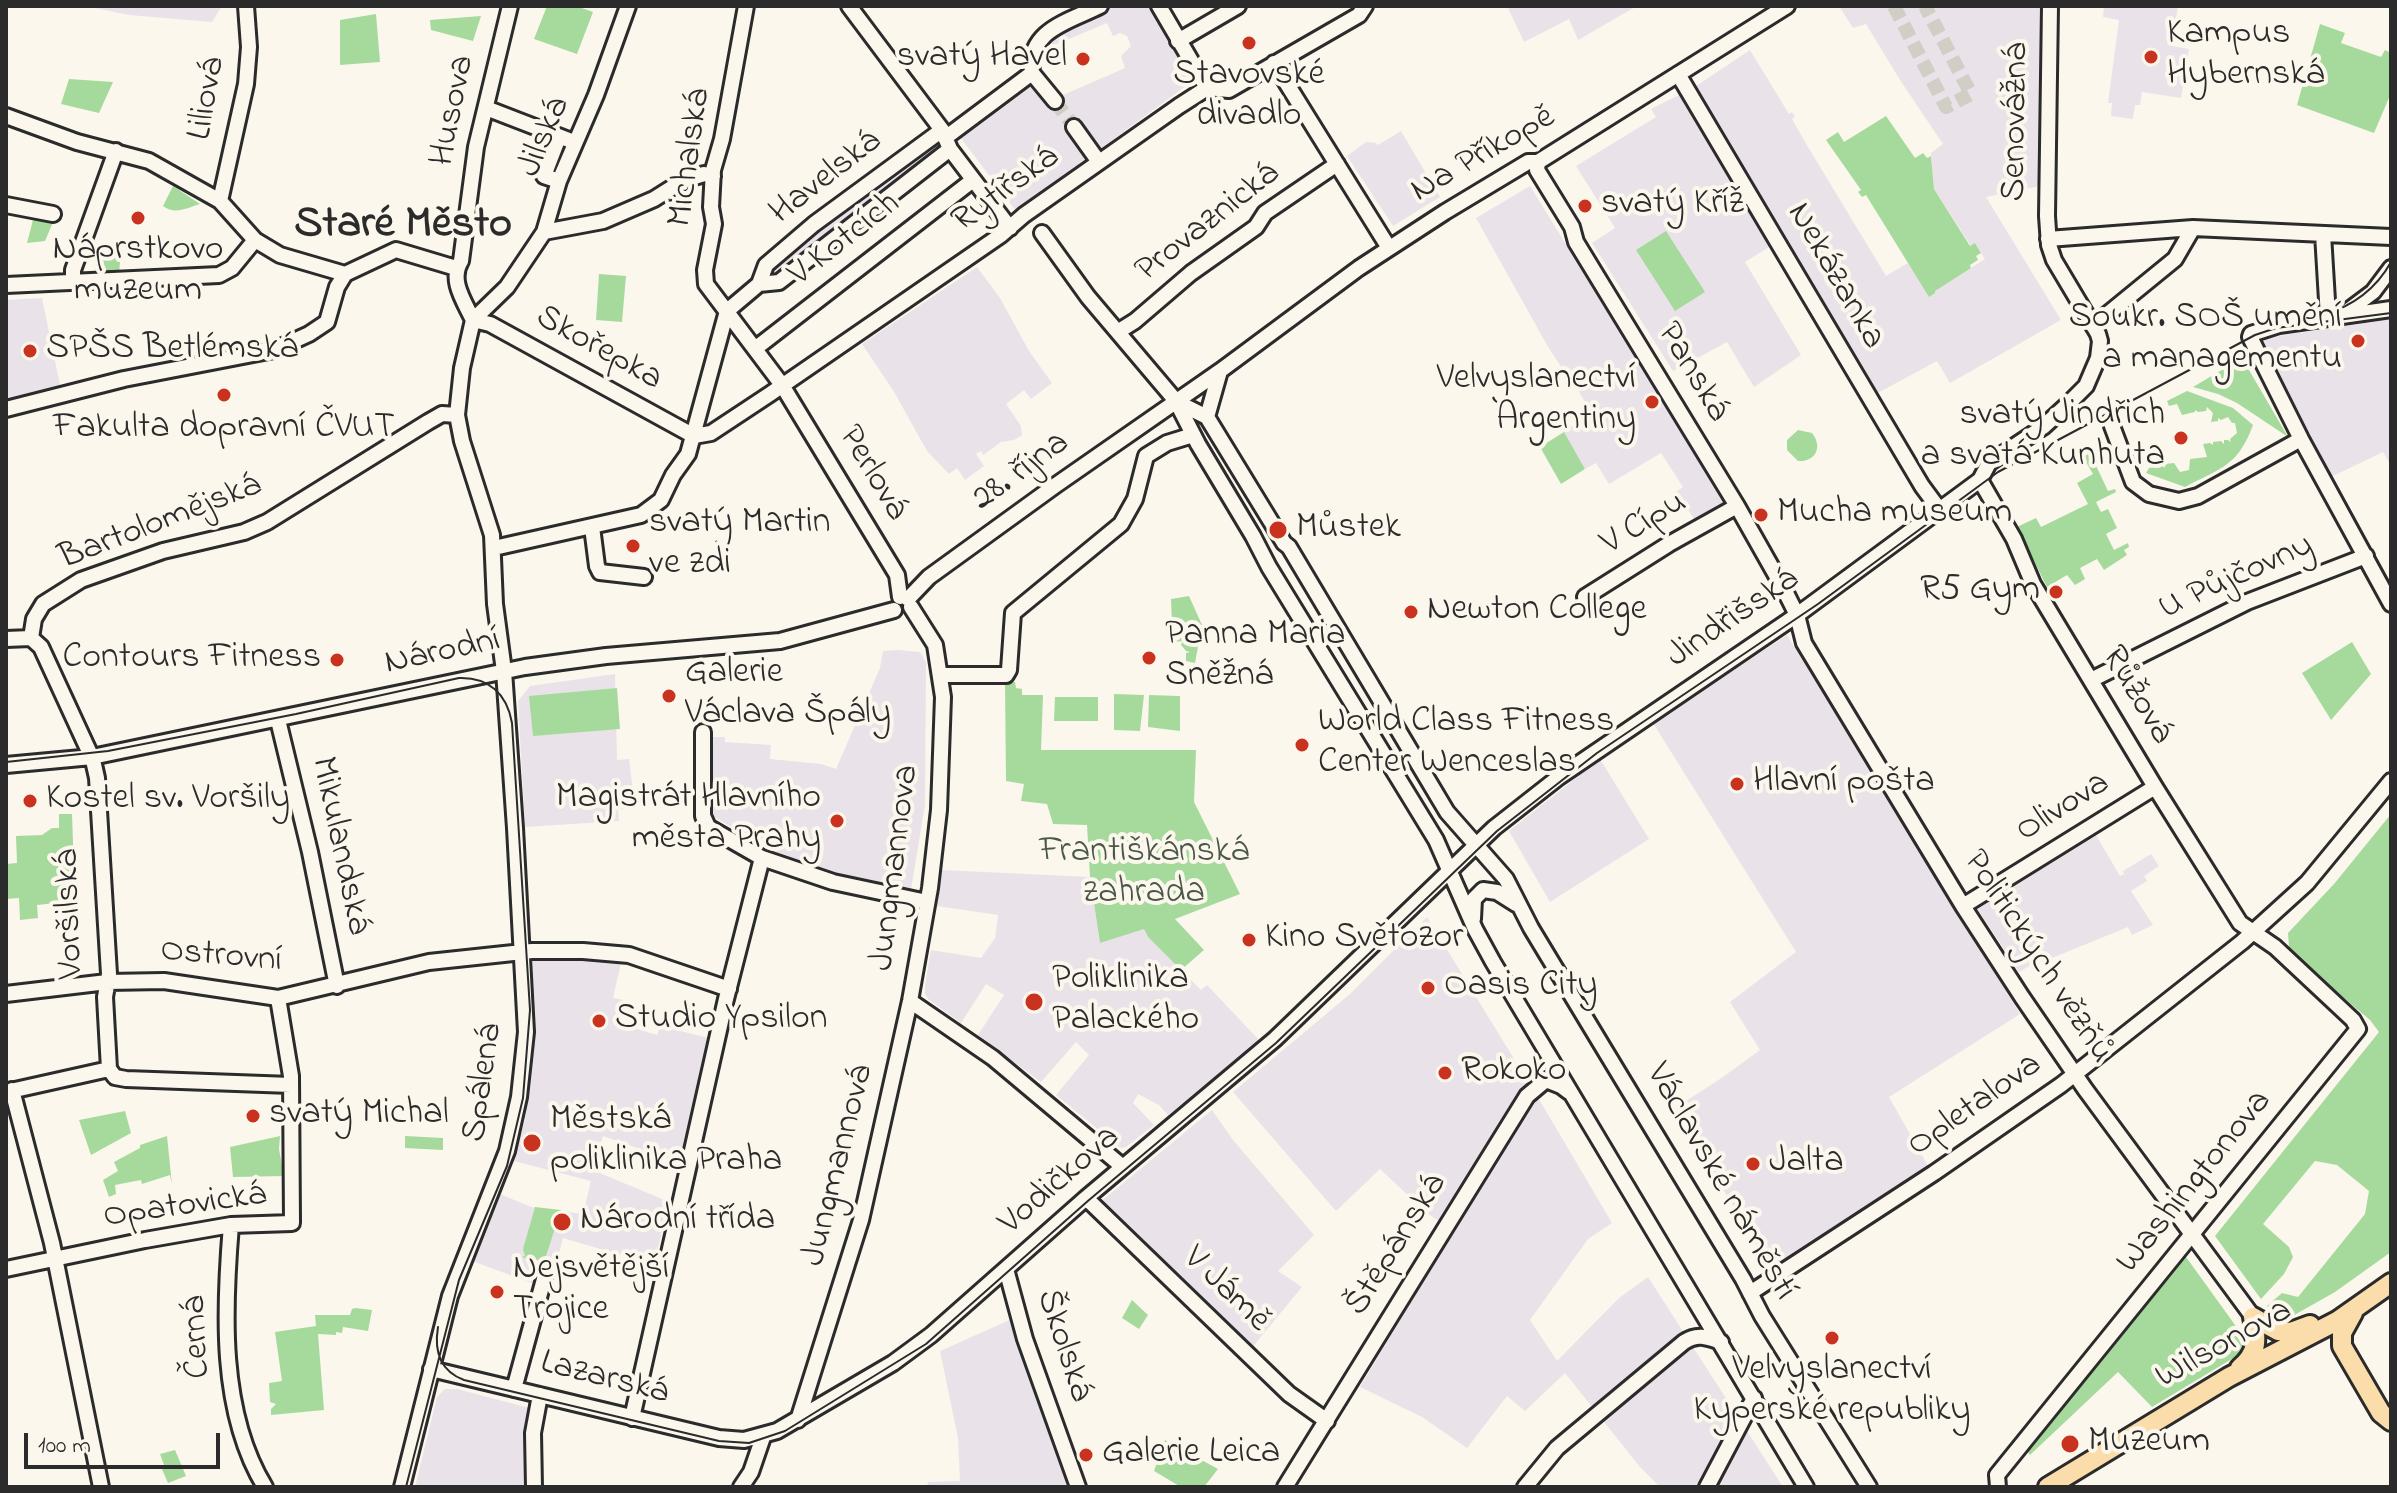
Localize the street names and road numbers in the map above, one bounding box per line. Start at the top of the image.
street label: Senovážná [1995,42,2041,202]
street label: Husova [423,52,487,170]
street label: Liliová [181,54,237,144]
street label: Michalská [661,86,723,230]
street label: Jilská [510,92,582,184]
street label: Na Příkopě [1404,97,1564,215]
street label: Havelská [763,122,891,236]
street label: Rytířská [945,138,1069,244]
street label: Provaznická [1128,154,1290,294]
street label: V Kotcích [782,184,910,298]
street label: Nekázanka [1775,196,1893,358]
street label: Skořepka [527,298,669,402]
street label: Panská [1645,316,1737,430]
street label: Perlová [826,419,916,529]
street label: 28. října [965,423,1079,523]
street label: Bartolomějská [54,466,268,582]
street label: V Cípu [1594,483,1696,567]
street label: U Půjčovny [2153,526,2321,632]
street label: Jindřišská [1660,560,1808,680]
street label: Národní [381,621,505,687]
street label: Růžová [2089,639,2181,753]
street label: Mikulandská [298,753,378,939]
street label: Jungmannova [863,763,931,973]
street label: Olivova [2009,764,2119,854]
street label: Politických vězňů [1951,843,2121,1073]
street label: Voršilská [48,848,96,980]
street label: Ostrovní [158,931,284,985]
street label: Spálená [455,1021,515,1145]
street label: Opletalova [1901,1045,2051,1169]
street label: Václavské náměstí [1634,1057,1804,1309]
street label: Jungmannová [794,1061,886,1271]
street label: Washingtonova [2109,1082,2283,1284]
street label: Vodičkova [992,1118,1130,1246]
street label: Štěpánská [1338,1167,1458,1325]
street label: Opatovická [101,1175,269,1241]
street label: V Jámě [1172,1239,1278,1343]
street label: Školská [1024,1285,1100,1407]
street label: Wilsonova [2149,1291,2301,1401]
street label: Černá [175,1294,223,1380]
street label: Lazarská [535,1343,673,1417]

